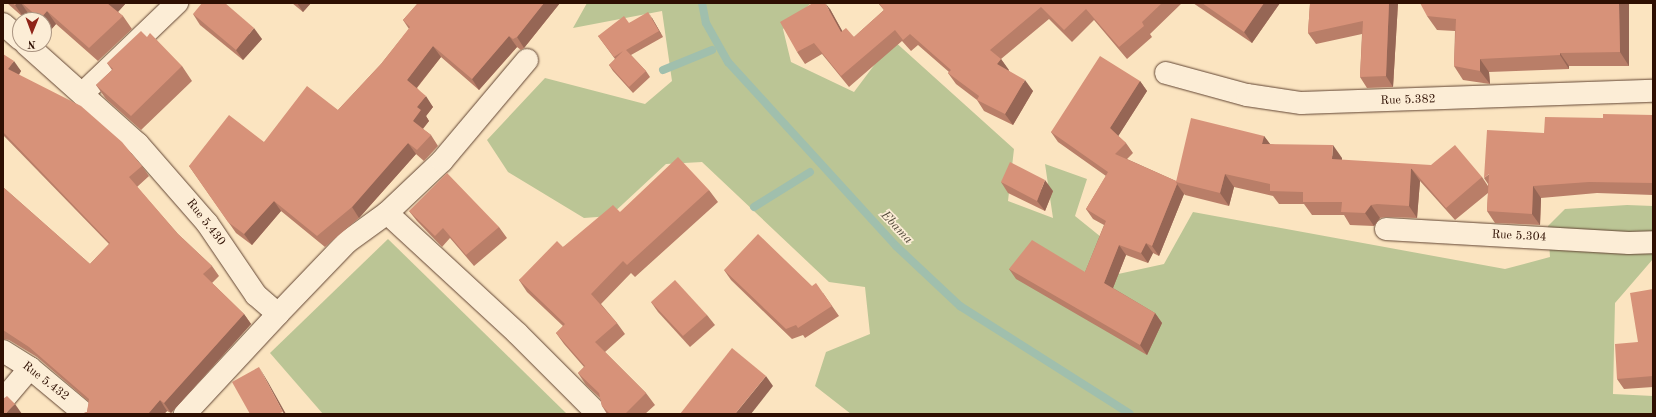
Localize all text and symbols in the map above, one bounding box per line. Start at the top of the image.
north arrow [12,12,52,52]
text: N [28,38,36,49]
street label: Rue 5.382 [1380,93,1436,109]
street label: Rue 5.430 [182,197,228,249]
water label: Ebama [877,208,915,248]
street label: Rue 5.304 [1491,228,1547,246]
street label: Rue 5.432 [19,359,71,405]

